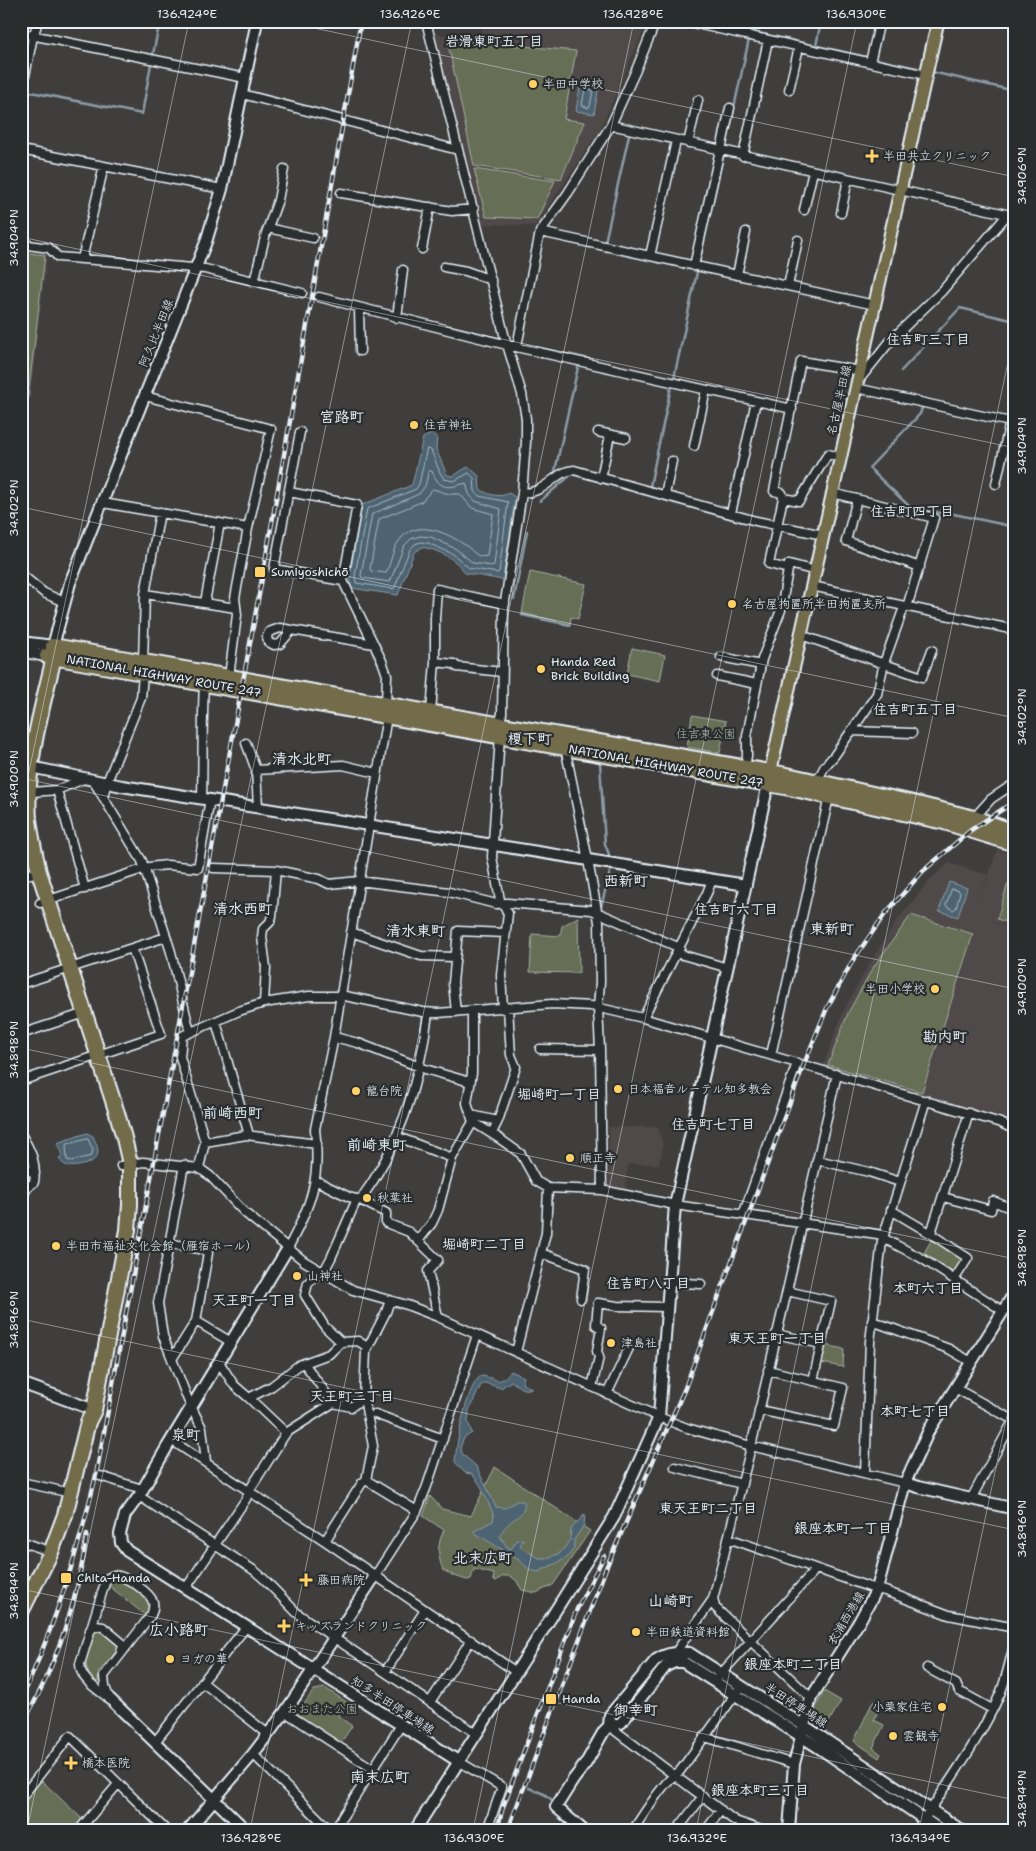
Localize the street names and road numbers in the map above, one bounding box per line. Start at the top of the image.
street label: 阿久比半田線 [135,297,177,369]
street label: 名古屋半田線 [823,363,855,437]
street label: NATIONAL HIGHWAY ROUTE 247 [65,651,263,701]
street label: NATIONAL HIGHWAY ROUTE 247 [567,741,765,791]
street label: 衣浦西港線 [824,1588,868,1648]
street label: 知多半田停車場線 [348,1672,438,1738]
street label: 半田停車場線 [761,1679,831,1731]

